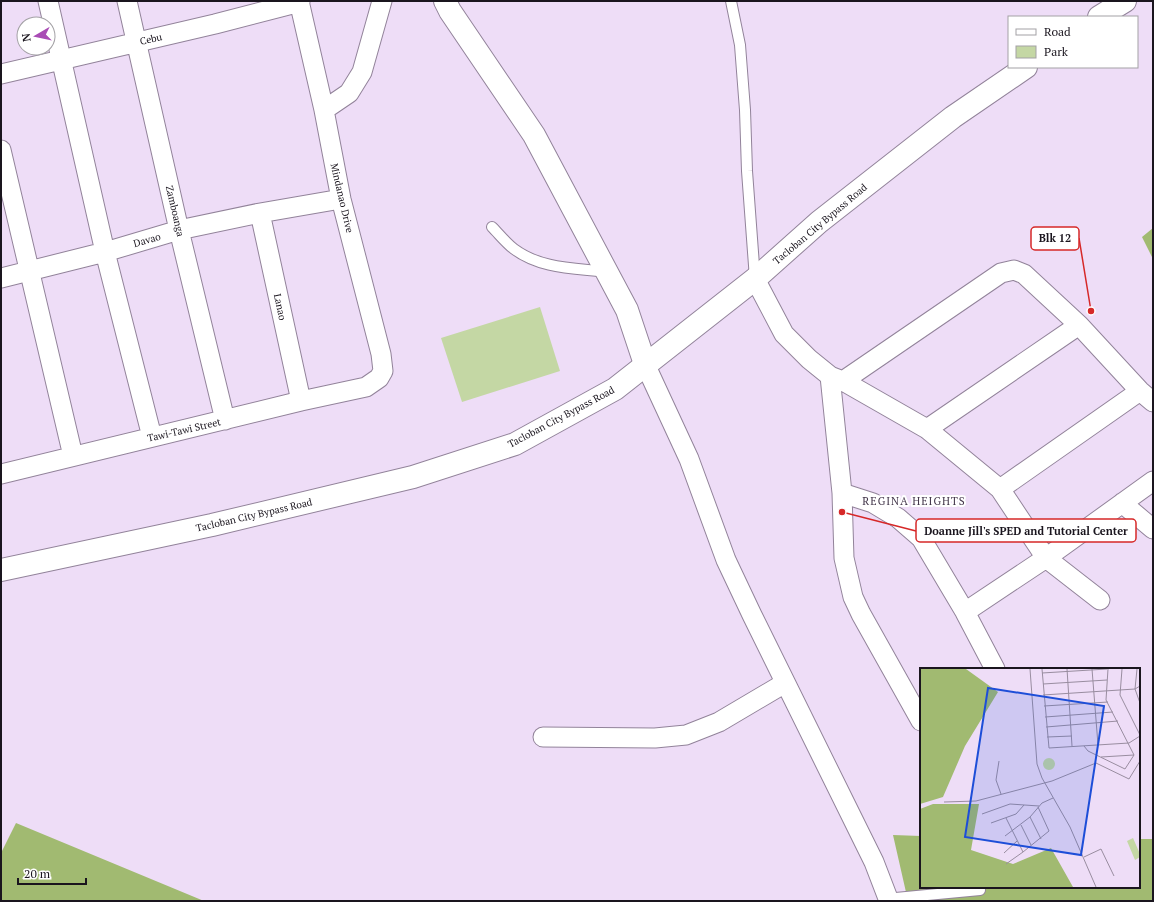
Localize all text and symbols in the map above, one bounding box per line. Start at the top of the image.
north arrow [16,16,56,56]
legend [1008,16,1138,68]
text: Road [1044,24,1071,39]
street label: Cebu [139,30,164,48]
text: N [18,32,34,43]
text: Park [1044,44,1069,59]
street label: Mindanao Drive [328,162,356,234]
street label: Tacloban City Bypass Road [770,181,870,267]
street label: Zamboanga [163,184,187,238]
callout: Blk 12 [1031,227,1079,250]
street label: Davao [132,230,163,250]
text: Blk 12 [1039,231,1071,245]
street label: Lanao [271,292,289,322]
street label: Tacloban City Bypass Road [505,383,617,451]
street label: Tawi-Tawi Street [146,415,222,445]
district label: REGINA HEIGHTS [862,494,966,508]
street label: Tacloban City Bypass Road [195,495,314,535]
callout: Doanne Jill's SPED and Tutorial Center [916,519,1136,542]
text: Doanne Jill's SPED and Tutorial Center [924,524,1128,538]
inset map [920,668,1140,888]
scale bar [18,860,86,886]
text: 20 m [24,866,51,881]

